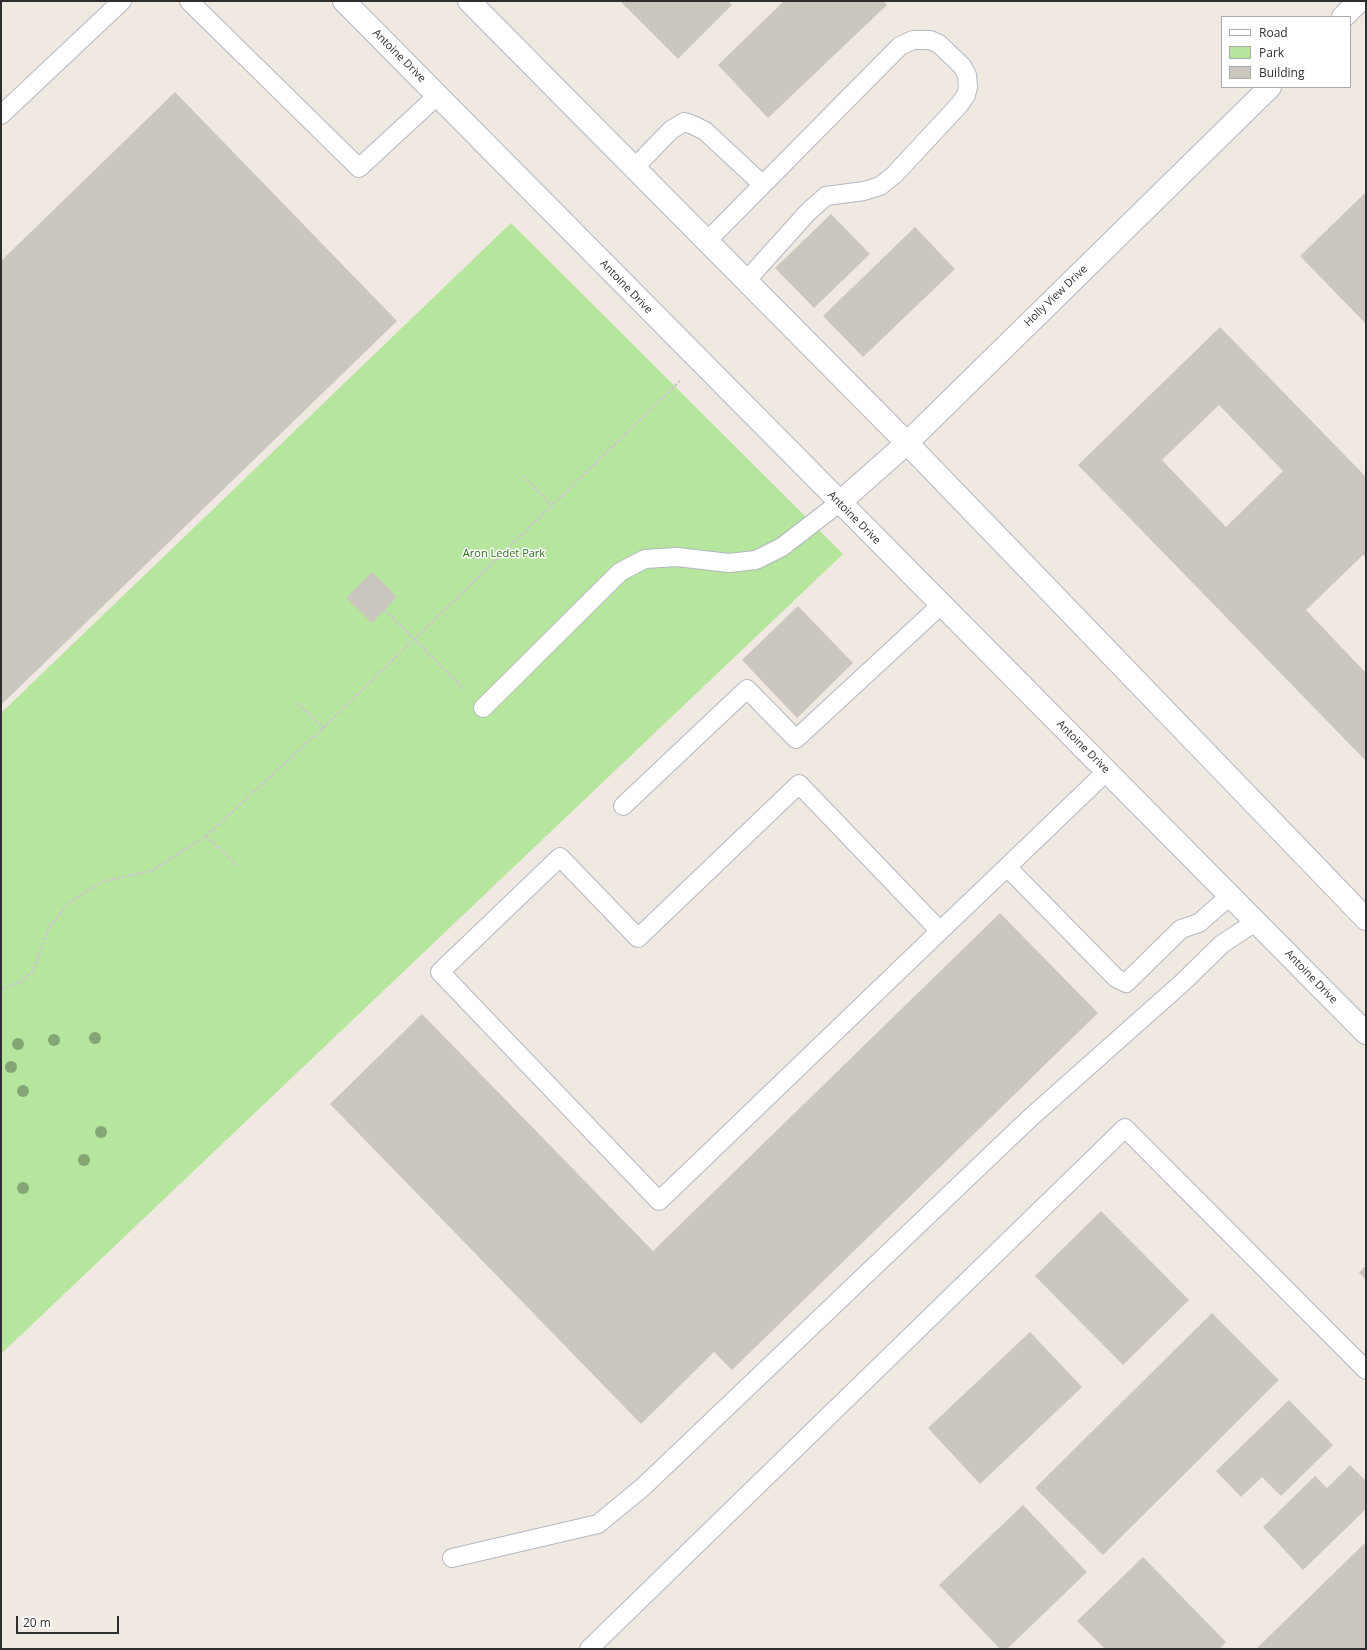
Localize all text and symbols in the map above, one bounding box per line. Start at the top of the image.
legend [1221,16,1351,88]
text: Road [1259,24,1288,41]
street label: Antoine Drive [370,27,428,85]
text: Park [1259,44,1284,61]
text: Building [1259,64,1304,81]
street label: Antoine Drive [597,257,655,317]
street label: Holly View Drive [1022,263,1090,329]
street label: Antoine Drive [825,489,883,547]
park label: Aron Ledet Park [463,547,545,561]
street label: Antoine Drive [1054,718,1112,776]
street label: Antoine Drive [1282,947,1340,1007]
scale bar [18,1608,121,1634]
text: 20 m [23,1614,51,1631]

